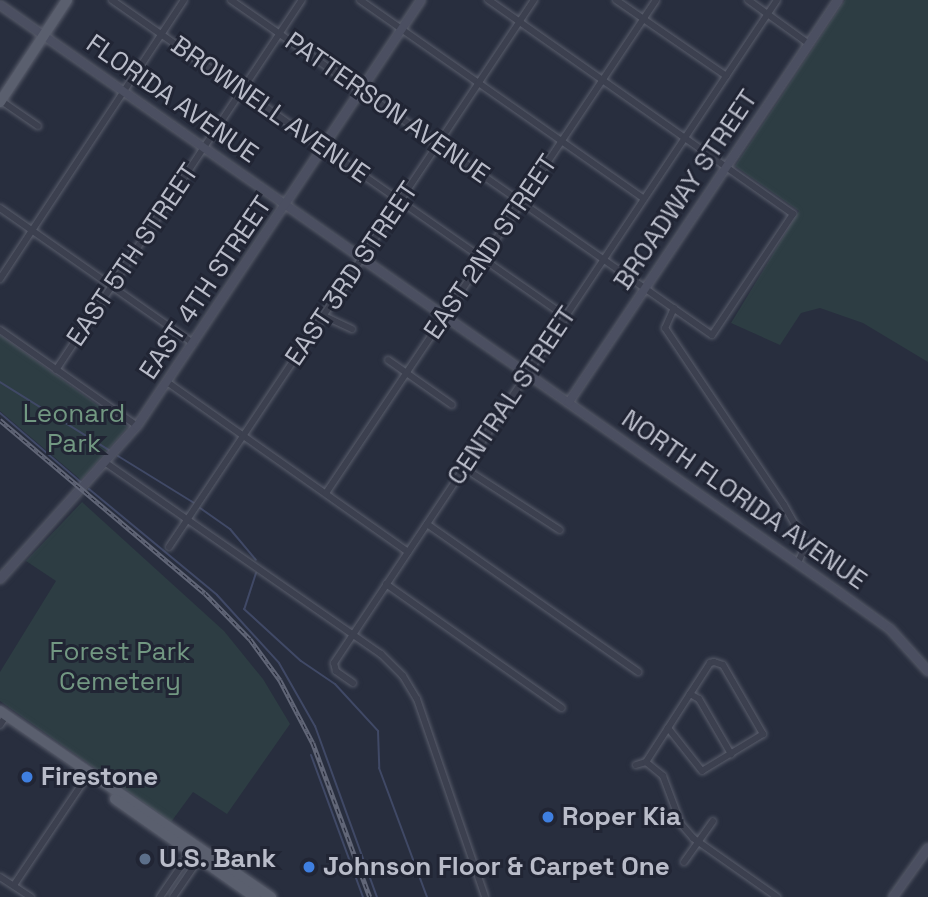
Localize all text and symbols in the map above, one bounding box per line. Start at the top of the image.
street label: PATTERSON AVENUE [279,26,495,190]
street label: FLORIDA AVENUE [80,28,264,170]
street label: BROWNELL AVENUE [165,30,375,190]
street label: BROADWAY STREET [607,84,765,296]
street label: EAST 2ND STREET [418,149,564,345]
street label: EAST 5TH STREET [60,158,206,352]
street label: EAST 3RD STREET [279,176,425,372]
street label: EAST 4TH STREET [133,190,279,386]
street label: CENTRAL STREET [441,301,583,491]
park label: Leonard Park [23,398,125,460]
street label: NORTH FLORIDA AVENUE [615,403,873,597]
park label: Forest Park Cemetery [50,636,190,698]
place label: Firestone [41,761,158,793]
marker: Firestone [19,769,35,785]
place label: Roper Kia [562,801,681,833]
marker: Roper Kia [540,809,556,825]
place label: U.S. Bank [159,843,277,875]
marker: U.S. Bank [137,851,153,867]
place label: Johnson Floor & Carpet One [323,851,670,883]
marker: Johnson Floor & Carpet One [301,859,317,875]

